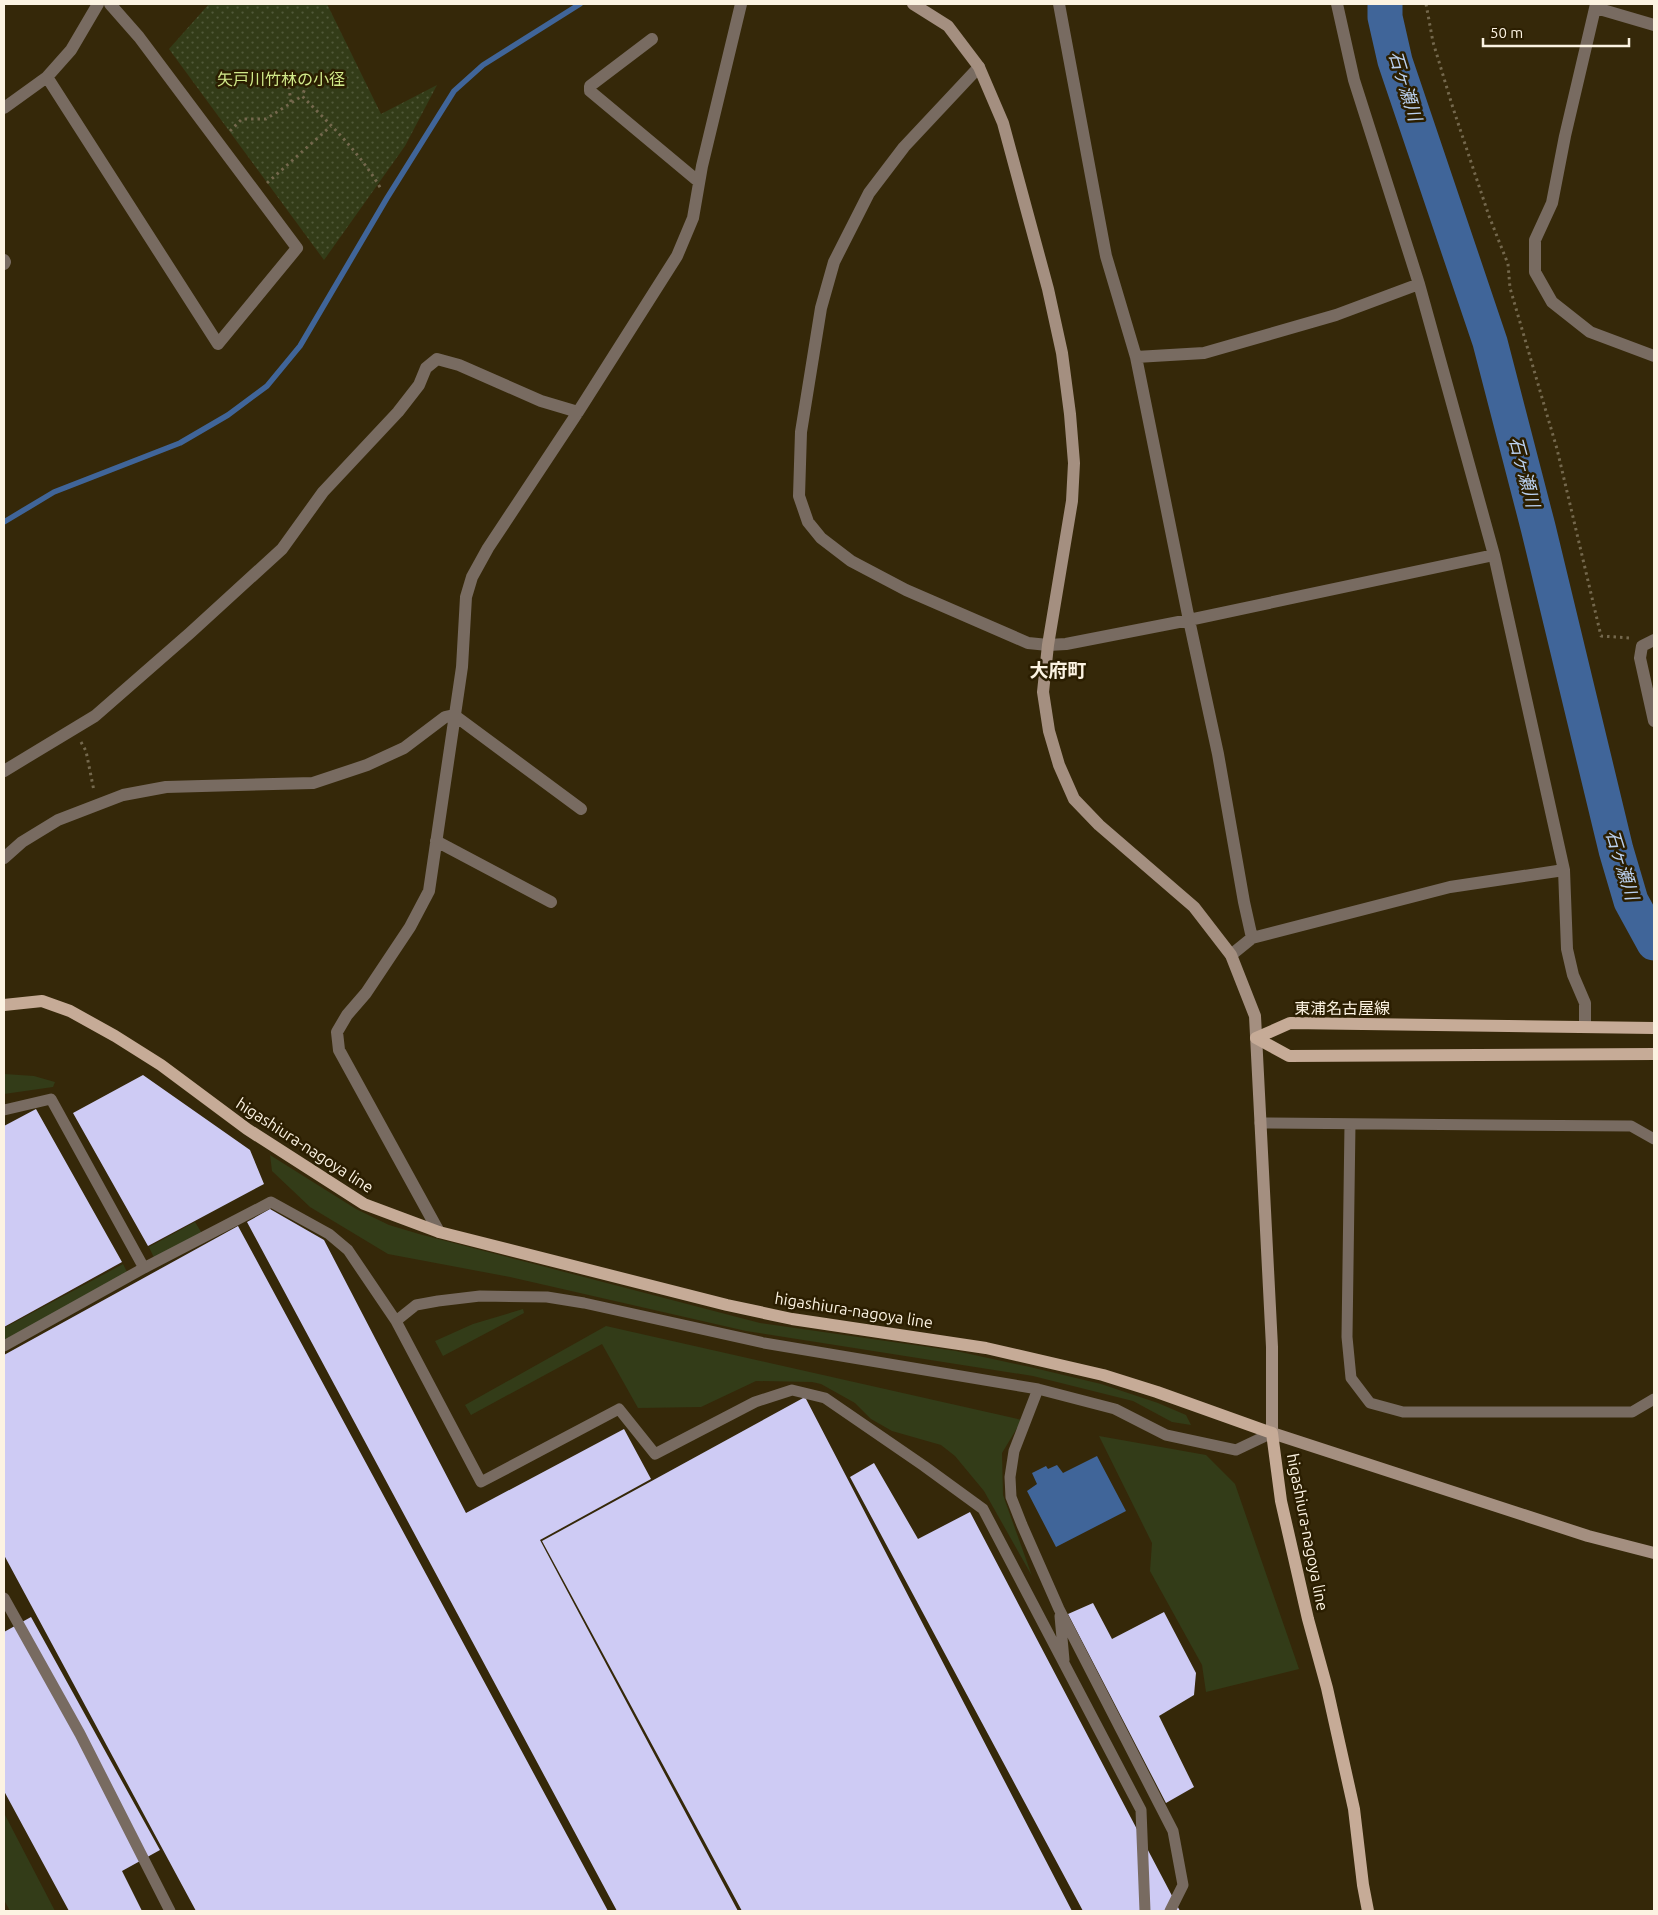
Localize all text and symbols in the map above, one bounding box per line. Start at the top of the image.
scale bar [1483,15,1629,47]
text: 50 m [1490,24,1523,41]
water label: 石ヶ瀬川 [1386,48,1427,125]
park label: 矢戸川竹林の小径 [217,70,345,88]
water label: 石ヶ瀬川 [1506,434,1544,511]
district label: 大府町 [1029,659,1087,681]
water label: 石ヶ瀬川 [1603,827,1644,904]
street label: 東浦名古屋線 [1294,999,1390,1017]
street label: higashiura-nagoya line [233,1094,377,1196]
street label: higashiura-nagoya line [774,1289,934,1331]
street label: higashiura-nagoya line [1284,1452,1332,1612]

